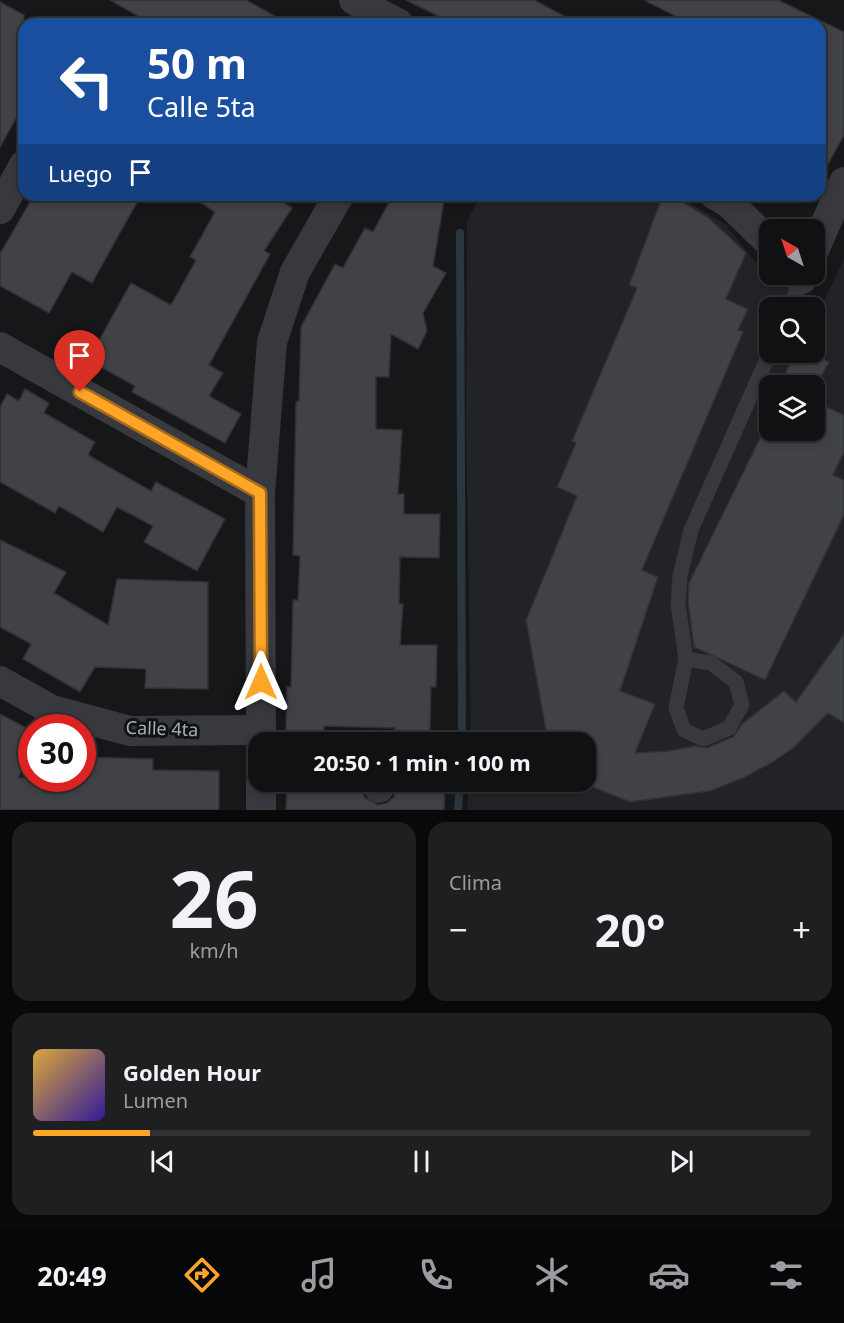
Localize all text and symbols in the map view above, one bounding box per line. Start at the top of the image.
text: 50 m [147,34,247,91]
icon: left [48,42,126,120]
text: Calle 5ta [147,88,256,125]
icon: arrive [124,156,157,189]
text: Luego [48,158,112,188]
north arrow [759,219,825,285]
map controls [759,219,825,441]
button: search [759,297,825,363]
pin [54,330,105,392]
icon: arrive [63,339,96,372]
button: layers [759,375,825,441]
position arrow [229,650,293,714]
speed limit sign: 30 [18,714,96,792]
street label: Calle 4ta [125,715,199,741]
text: 20:50 · 1 min · 100 m [313,747,531,777]
text: 26 [169,845,259,951]
text: Clima [449,869,502,896]
text: 20° [595,899,665,960]
text: − [449,907,468,952]
text: + [792,907,811,952]
text: km/h [189,937,239,964]
text: Golden Hour [123,1057,261,1087]
text: Lumen [123,1087,188,1114]
icon: previous [146,1145,179,1178]
icon: pause [405,1145,438,1178]
icon: next [665,1145,698,1178]
icon: directions [181,1254,223,1296]
icon: music [298,1254,340,1296]
icon: phone [415,1254,457,1296]
icon: climate [531,1254,573,1296]
icon: car [648,1254,690,1296]
icon: filters [765,1254,807,1296]
text: 20:49 [37,1257,107,1294]

